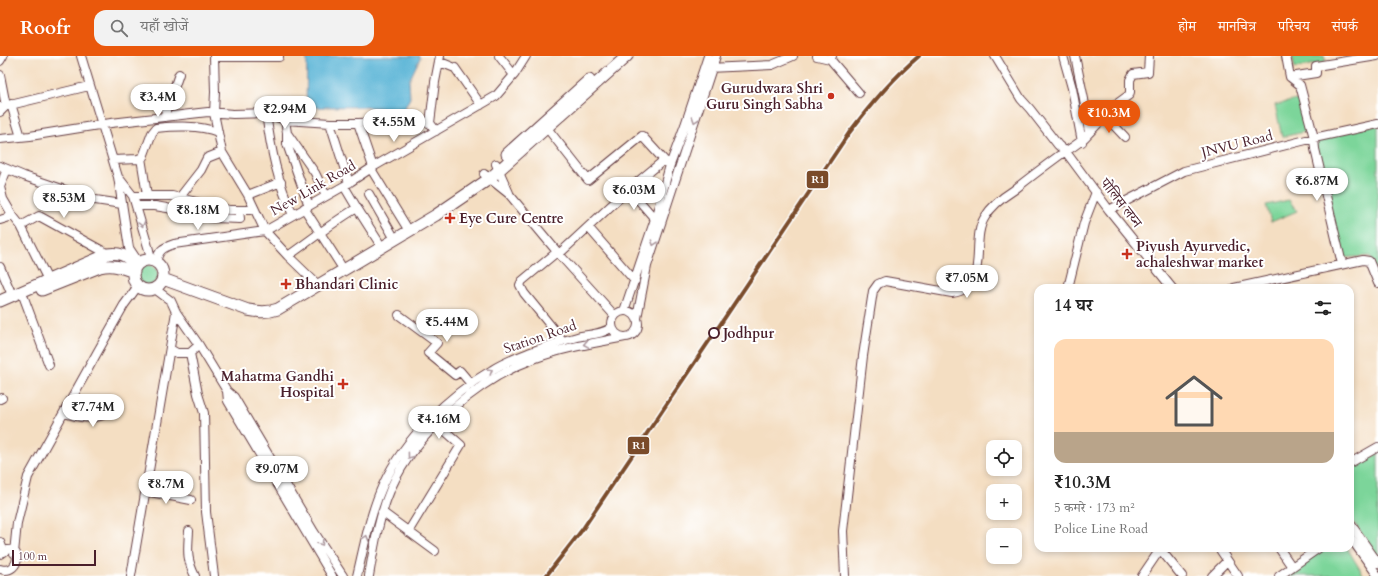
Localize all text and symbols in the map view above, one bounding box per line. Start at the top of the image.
search box [94,10,374,46]
text: Roofr [20,15,70,41]
text: यहाँ खोजें [140,16,188,36]
icon: search [108,17,130,39]
text: होम [1178,17,1196,36]
text: मानचित्र [1218,17,1256,36]
text: परिचय [1278,17,1310,36]
text: संपर्क [1332,17,1358,36]
place label: Gurudwara Shri Guru Singh Sabha [706,79,824,114]
pin: ₹3.4M [130,84,186,118]
text: ₹3.4M [139,88,177,106]
marker: Gurudwara Shri Guru Singh Sabha [826,91,836,101]
pin: ₹2.94M [252,96,318,130]
text: ₹2.94M [263,100,307,118]
pin: ₹10.3M [1076,100,1142,134]
text: ₹10.3M [1087,104,1131,122]
pin: ₹4.55M [361,109,427,143]
text: ₹4.55M [372,113,416,131]
one-way arrow [691,116,700,123]
street label: JNVU Road [1197,126,1275,163]
street label: New Link Road [267,156,360,220]
pin: ₹6.87M [1284,168,1350,202]
line badge: R1 [806,170,829,189]
text: R1 [811,172,825,187]
text: ₹6.87M [1295,172,1339,190]
street label: पोलिस लय्न [1095,174,1147,232]
pin: ₹6.03M [601,177,667,211]
text: ₹6.03M [612,181,656,199]
pin: ₹8.53M [31,185,97,219]
text: ₹8.53M [42,189,86,207]
pin: ₹8.18M [165,197,231,231]
text: ₹8.18M [176,201,220,219]
place label: Eye Cure Centre [459,209,564,228]
marker: Eye Cure Centre [444,212,456,224]
one-way arrow [137,221,145,227]
place label: Piyush Ayurvedic, achaleshwar market [1136,237,1263,272]
one-way arrow [651,240,659,247]
marker: Piyush Ayurvedic, achaleshwar market [1121,248,1133,260]
pin: ₹7.05M [934,265,1000,299]
text: ₹7.05M [945,269,989,287]
place label: Bhandari Clinic [295,275,398,294]
marker: Bhandari Clinic [280,278,292,290]
text: 14 घर [1054,294,1093,317]
icon: filters [1312,297,1334,319]
pin: ₹5.44M [414,309,480,343]
text: ₹5.44M [425,313,469,331]
street label: Station Road [501,315,579,358]
place label: Jodhpur [721,324,774,343]
marker: Jodhpur [708,327,720,339]
one-way arrow [583,339,589,348]
icon: home [1158,365,1230,437]
place label: Mahatma Gandhi Hospital [221,367,335,402]
one-way arrow [486,369,493,376]
marker: Mahatma Gandhi Hospital [337,378,349,390]
pin: ₹7.74M [60,394,126,428]
text: ₹7.74M [71,398,115,416]
pin: ₹4.16M [406,406,472,440]
text: ₹4.16M [417,410,461,428]
line badge: R1 [627,436,650,455]
text: R1 [632,438,646,453]
map controls [986,440,1022,564]
button: locate [986,440,1022,476]
one-way arrow [408,452,415,459]
pin: ₹9.07M [244,456,310,490]
text: ₹9.07M [255,460,299,478]
pin: ₹8.7M [138,471,194,505]
text: ₹10.3M [1054,471,1111,494]
text: ₹8.7M [147,475,185,493]
button: + [986,484,1022,520]
text: 5 कमरे · 173 m² [1054,499,1135,517]
text: Police Line Road [1054,520,1148,538]
button: − [986,528,1022,564]
one-way arrow [361,535,370,542]
one-way arrow [316,539,324,546]
scale bar [12,548,96,567]
text: 100 m [18,549,47,564]

